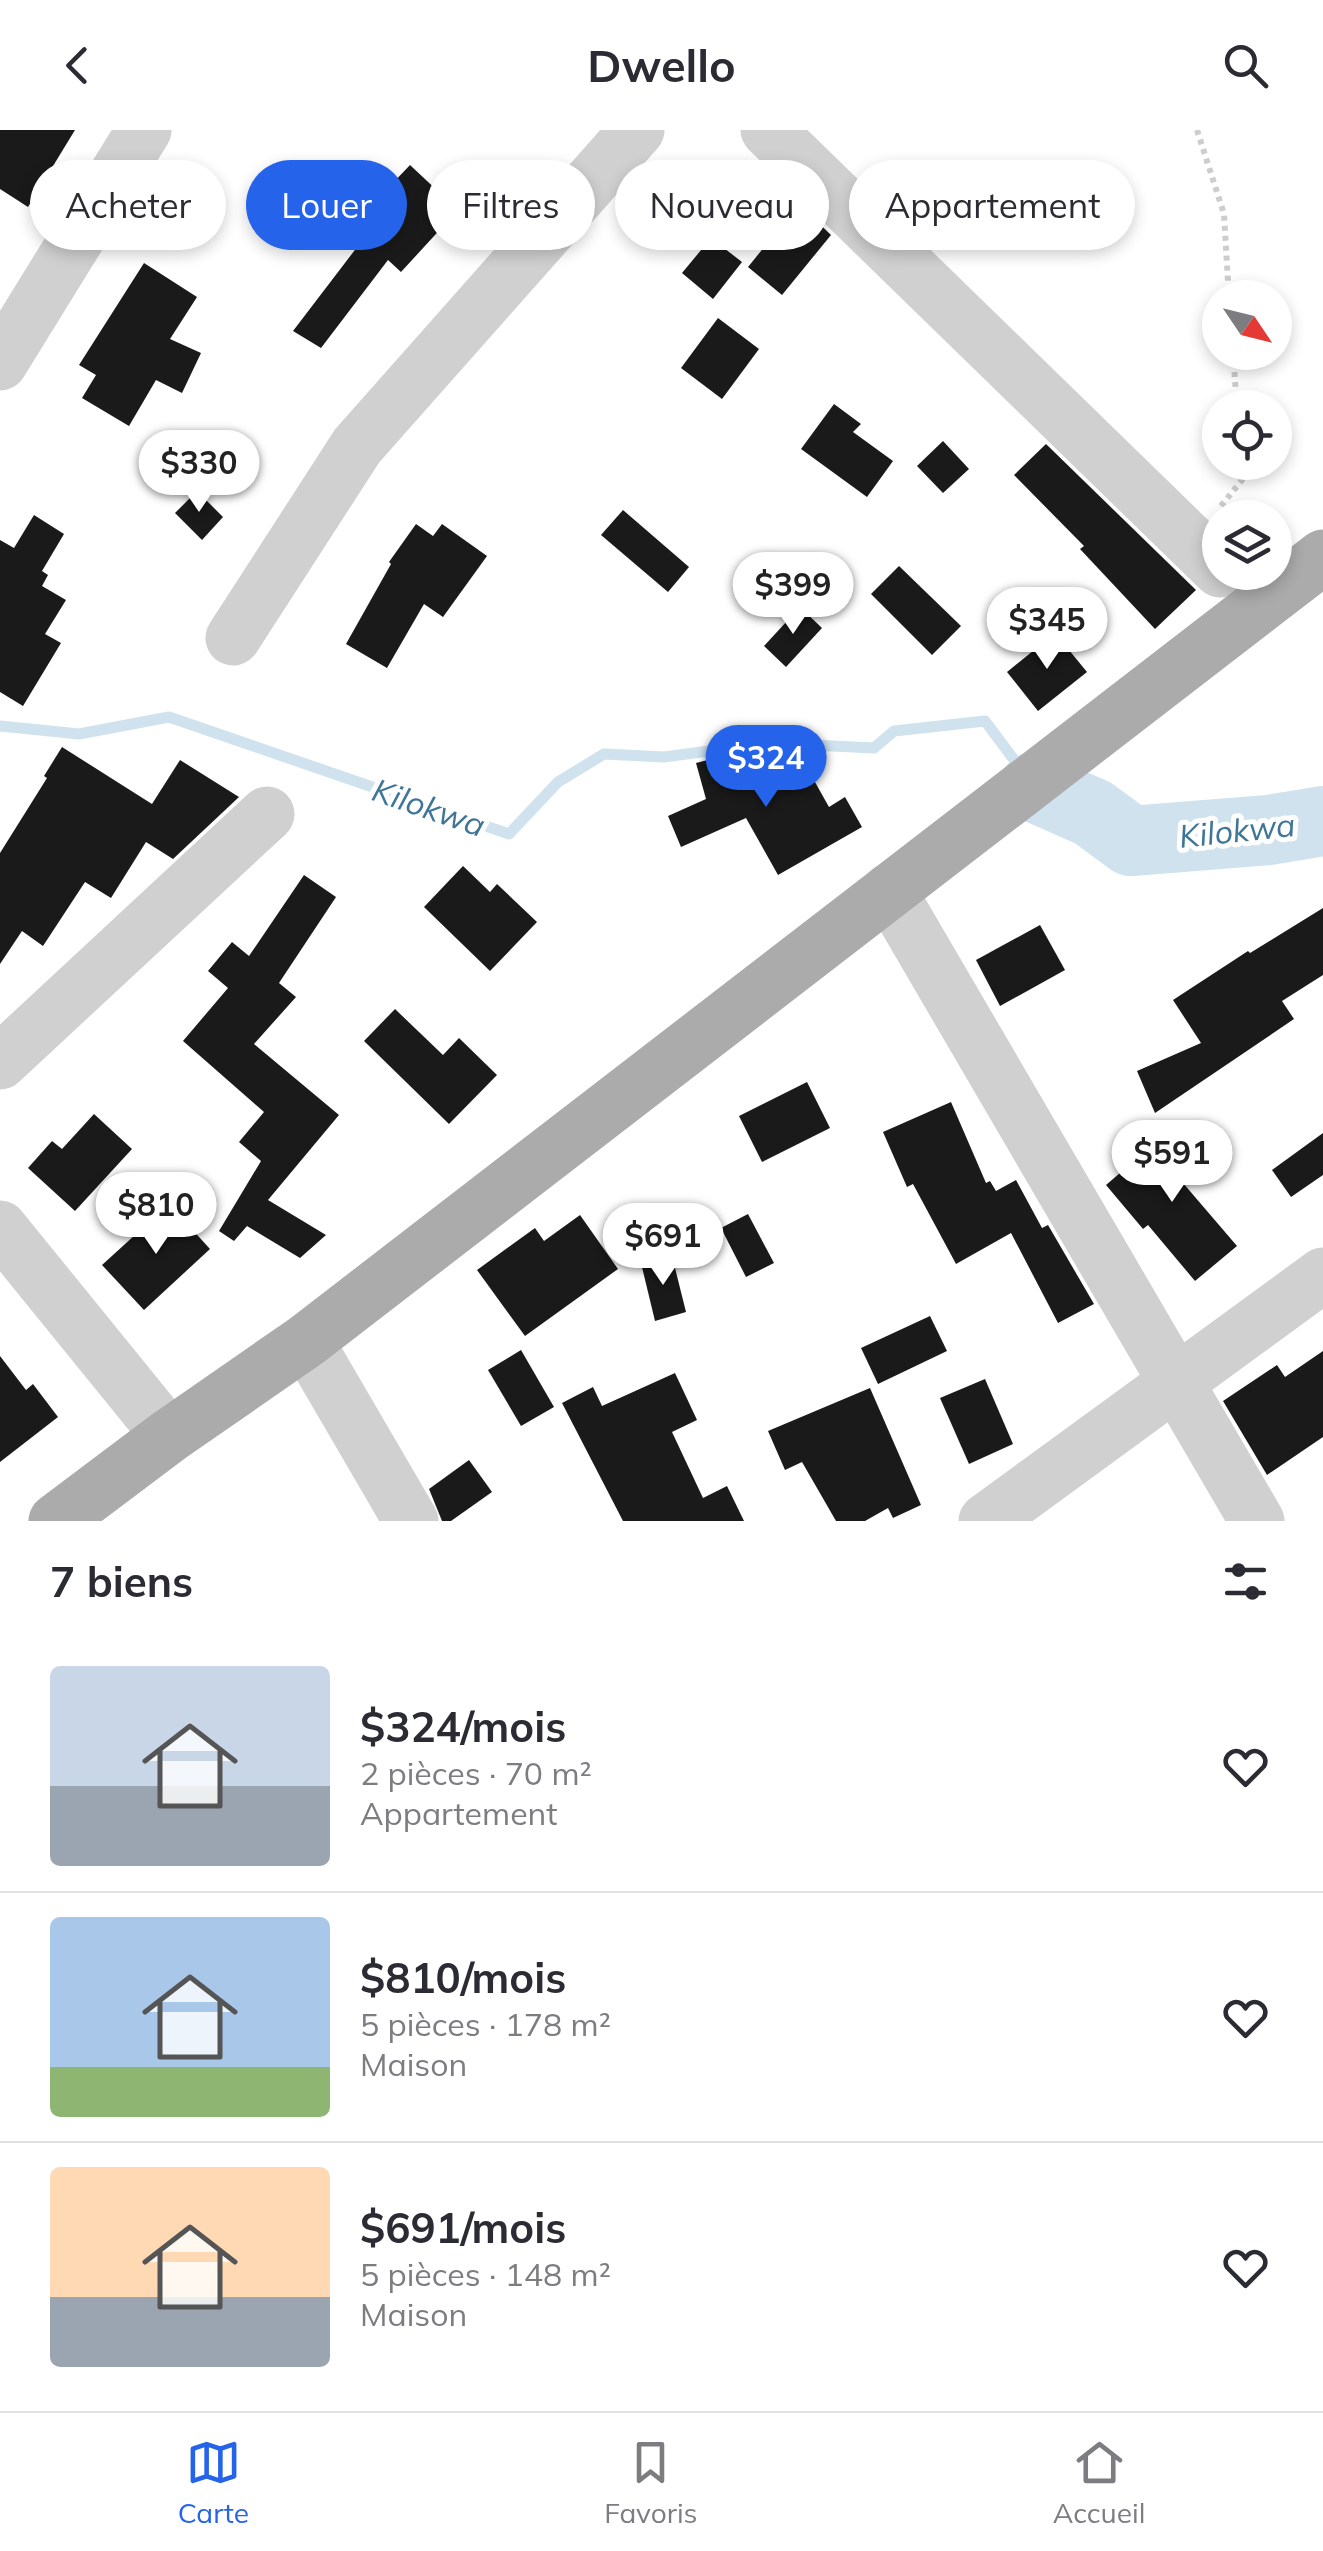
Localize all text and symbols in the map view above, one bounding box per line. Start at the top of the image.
text: Dwello [587,37,736,93]
icon: back [50,38,105,93]
icon: search [1218,38,1273,93]
chip: Acheter [30,160,226,250]
chip: Louer [246,160,407,250]
chip: Filtres [427,160,595,250]
chip: Nouveau [615,160,829,250]
chip: Appartement [849,160,1135,250]
north arrow [1202,280,1292,370]
map controls [1202,280,1292,590]
button: locate [1202,390,1292,480]
pin: $330 [140,430,258,515]
text: $330 [161,442,237,482]
button: layers [1202,500,1292,590]
pin: $399 [734,552,852,637]
text: $399 [755,564,831,604]
pin: $345 [988,587,1106,672]
text: $345 [1009,599,1085,639]
pin: $324 [707,725,825,810]
text: $324 [728,737,804,777]
water label: Kilokwa [367,769,491,845]
water label: Kilokwa [1177,804,1297,856]
pin: $591 [1113,1120,1231,1205]
text: $591 [1134,1132,1210,1172]
pin: $810 [97,1172,215,1257]
text: $810 [118,1184,194,1224]
pin: $691 [604,1203,722,1288]
text: $691 [625,1215,701,1255]
icon: filters [1218,1554,1273,1609]
text: 7 biens [50,1555,193,1608]
text: $324/mois [360,1700,566,1753]
icon: home [130,1706,250,1826]
icon: heart [1218,1739,1273,1794]
text: 2 pièces · 70 m² [360,1753,592,1793]
text: Appartement [360,1793,558,1833]
text: $810/mois [360,1951,566,2004]
icon: home [130,1957,250,2077]
icon: heart [1218,1990,1273,2045]
text: 5 pièces · 178 m² [360,2004,611,2044]
text: Maison [360,2044,467,2084]
text: $691/mois [360,2201,566,2254]
icon: home [130,2207,250,2327]
icon: heart [1218,2240,1273,2295]
text: 5 pièces · 148 m² [360,2254,611,2294]
text: Maison [360,2294,467,2334]
tab: Carte [178,2435,249,2530]
tab: Favoris [604,2435,697,2530]
tab: Accueil [1053,2435,1145,2530]

